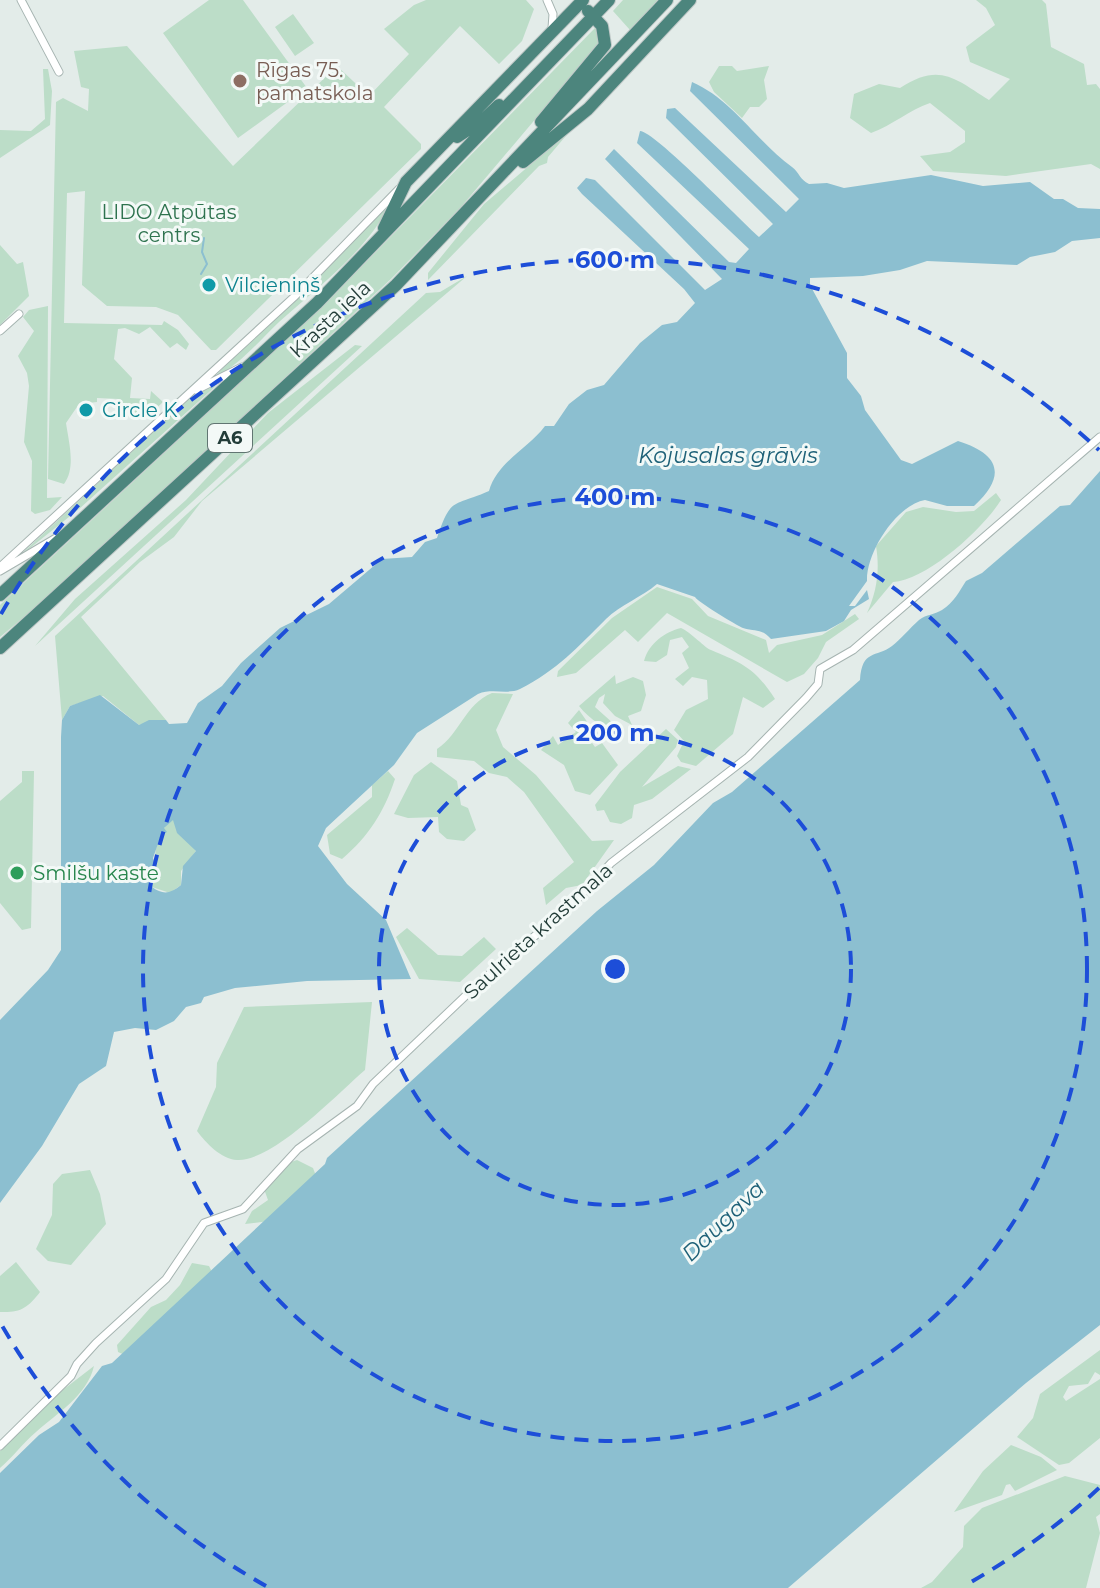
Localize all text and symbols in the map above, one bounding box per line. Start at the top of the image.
place label: Rīgas 75. pamatskola [256,58,373,105]
marker: Rīgas 75. pamatskola [231,72,249,90]
park label: LIDO Atpūtas centrs [102,200,237,247]
text: 600 m [575,245,655,274]
place label: Vilcieniņš [225,273,320,298]
street label: Krasta iela [284,275,376,363]
marker: Vilcieniņš [200,276,218,294]
place label: Circle K [102,398,178,422]
marker: Circle K [77,401,95,419]
road number: A6 [208,424,252,452]
water label: Kojusalas grāvis [638,442,818,469]
text: 400 m [574,482,656,511]
text: 200 m [576,718,654,747]
street label: Saulrieta krastmala [459,858,617,1004]
place label: Smilšu kaste [33,861,159,885]
marker: Smilšu kaste [8,864,26,882]
centre of rings [601,955,629,983]
water label: Daugava [676,1175,770,1267]

